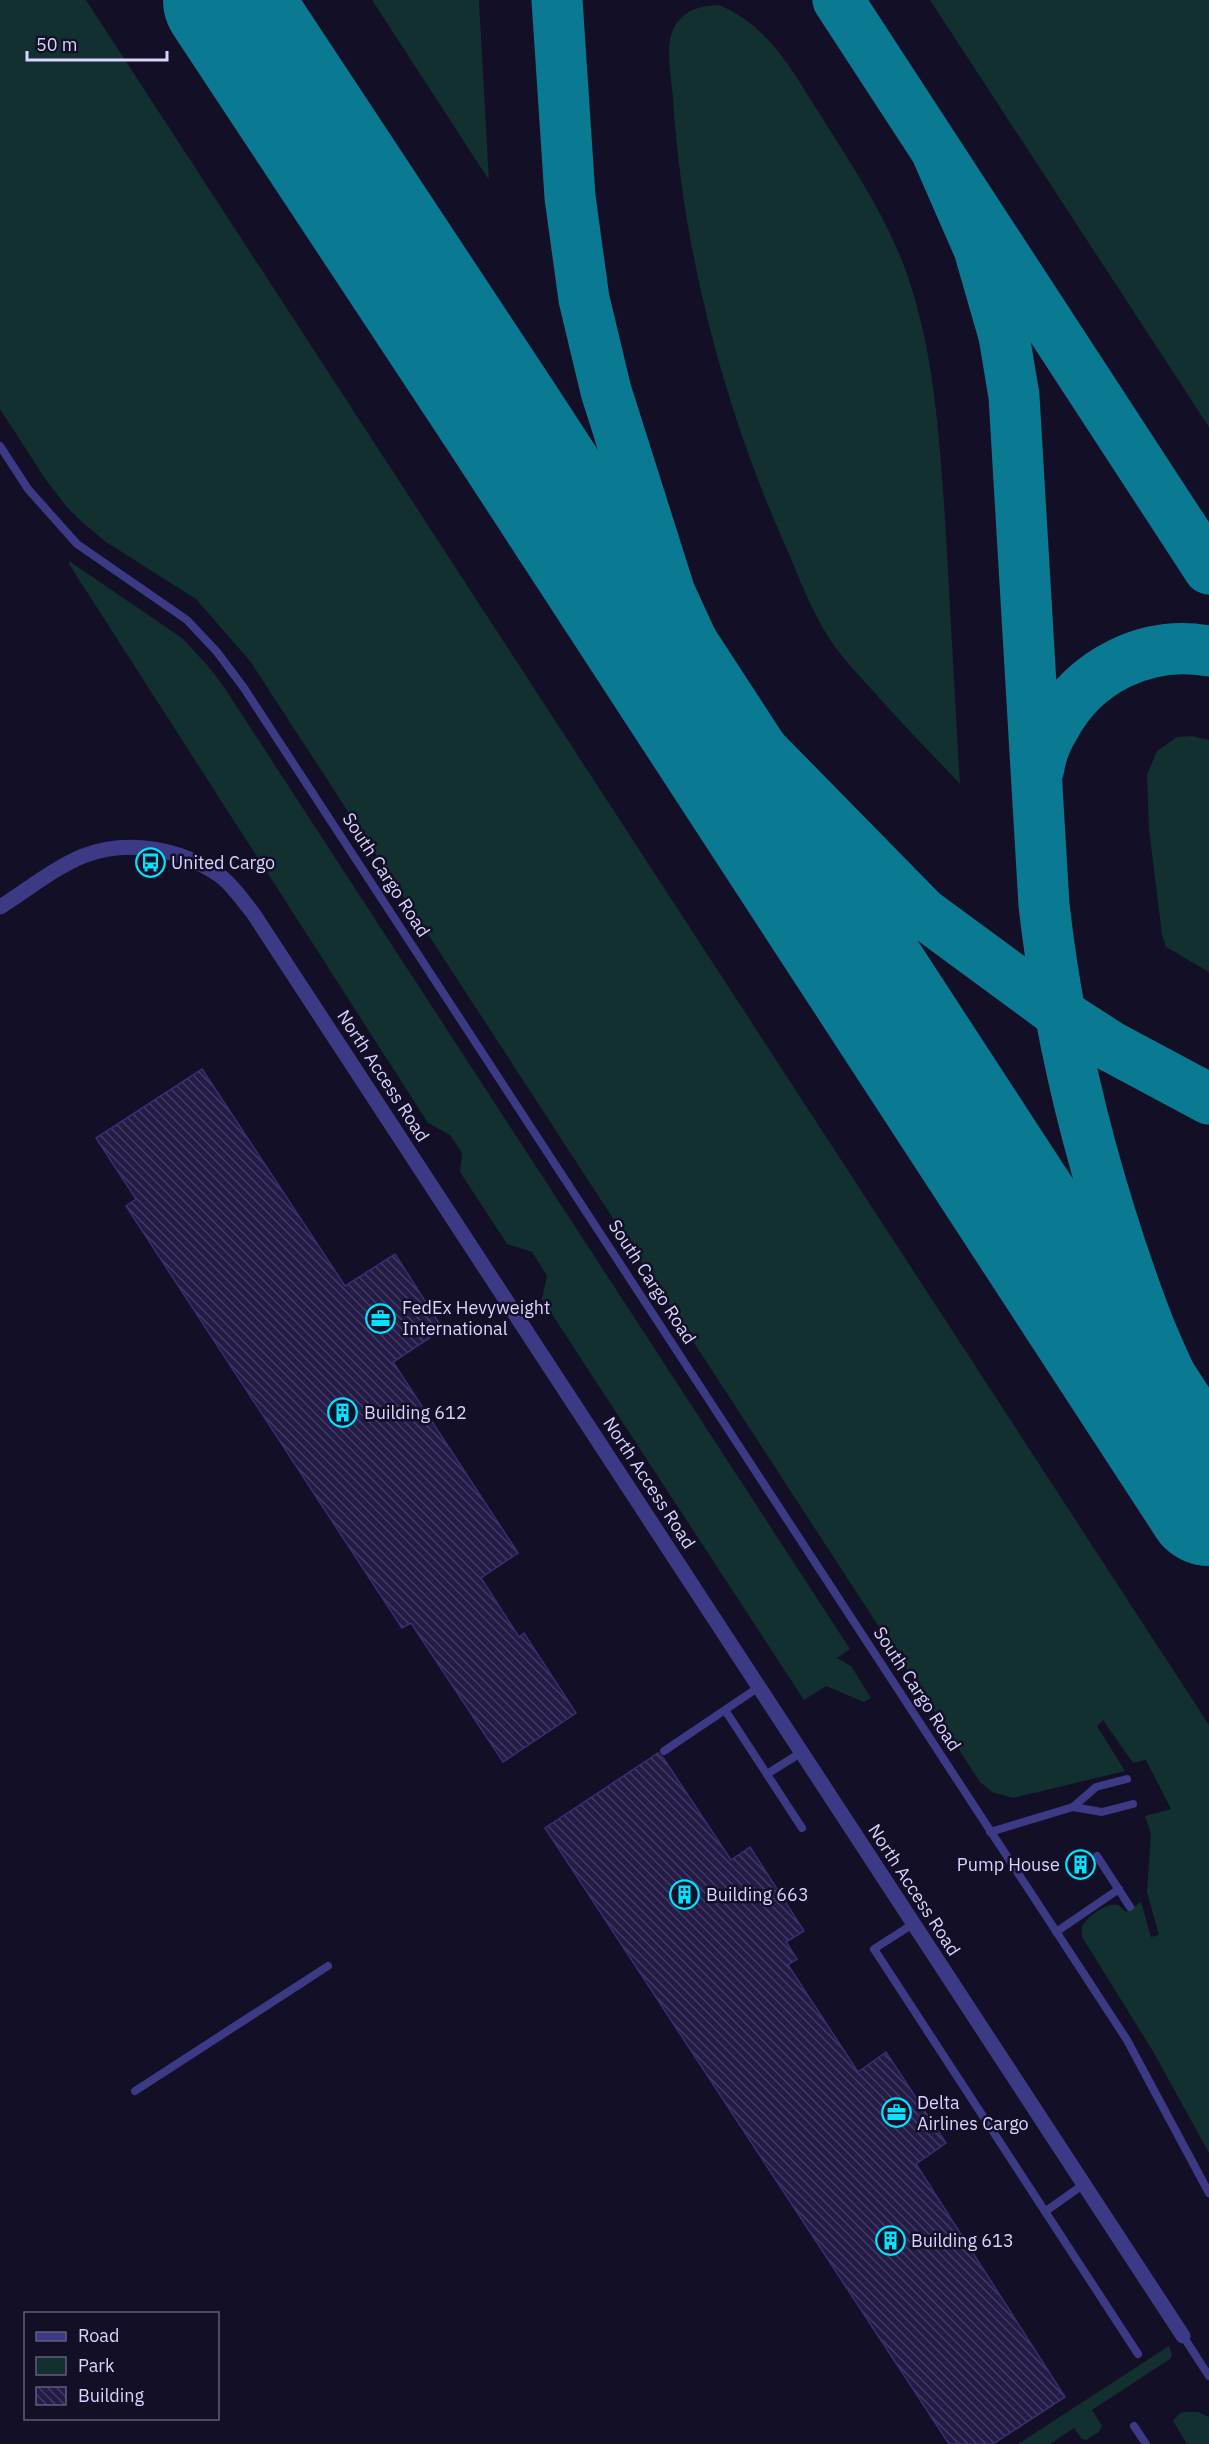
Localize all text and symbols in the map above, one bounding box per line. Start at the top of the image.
scale bar [27,24,166,62]
text: 50 m [36,33,78,56]
street label: South Cargo Road [338,808,435,941]
bus stop icon: United Cargo [134,847,166,879]
place label: United Cargo [171,851,275,874]
street label: North Access Road [332,1005,435,1146]
street label: South Cargo Road [604,1215,701,1348]
place label: FedEx Hevyweight International [402,1296,550,1340]
office icon: FedEx Hevyweight International [365,1302,397,1334]
building icon: Building 612 [327,1397,359,1429]
place label: Building 612 [364,1401,467,1424]
street label: North Access Road [598,1412,701,1553]
street label: South Cargo Road [869,1622,966,1755]
street label: North Access Road [863,1819,966,1960]
building icon: Pump House [1065,1849,1097,1881]
place label: Pump House [957,1853,1060,1876]
building icon: Building 663 [669,1879,701,1911]
place label: Building 663 [706,1883,809,1906]
place label: Delta Airlines Cargo [917,2091,1029,2135]
office icon: Delta Airlines Cargo [880,2097,912,2129]
building icon: Building 613 [874,2225,906,2257]
place label: Building 613 [911,2229,1014,2252]
legend [24,2312,219,2420]
text: Road [78,2324,119,2347]
text: Park [78,2354,115,2377]
text: Building [78,2384,145,2407]

